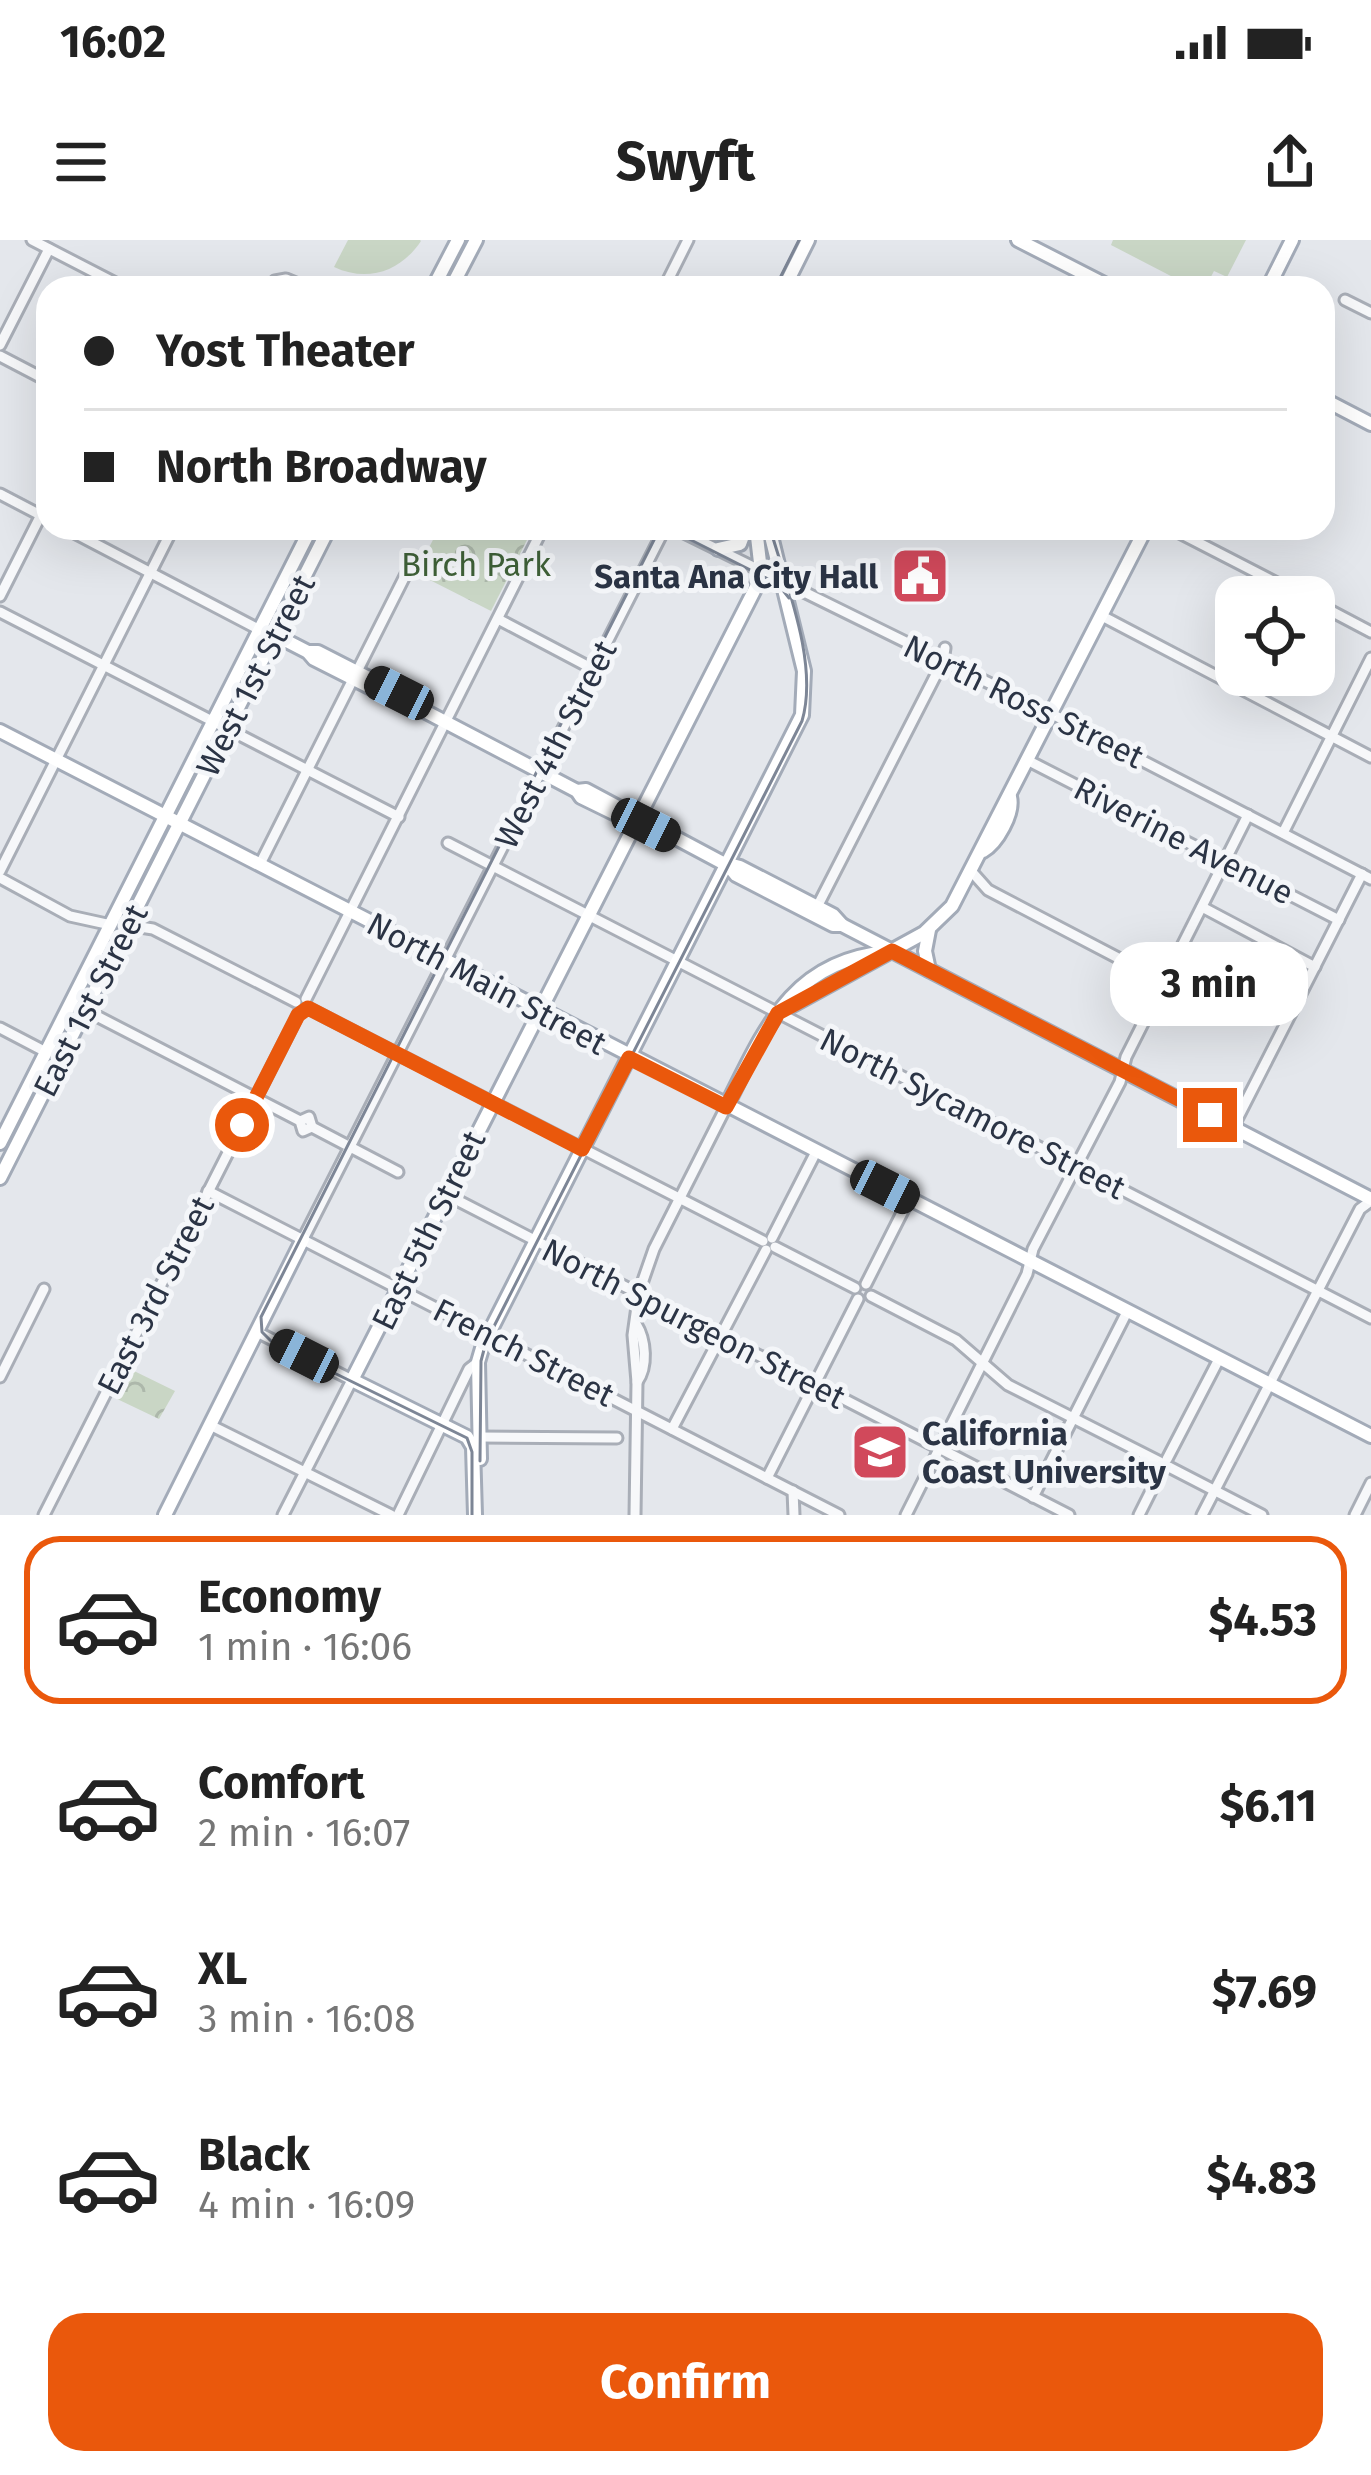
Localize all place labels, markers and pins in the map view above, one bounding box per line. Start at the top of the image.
public building icon: Santa Ana City Hall [889,545,951,607]
place label: Santa Ana City Hall [594,557,878,597]
place label: California Coast University [922,1414,1167,1492]
school or university icon: California Coast University [849,1421,911,1483]

